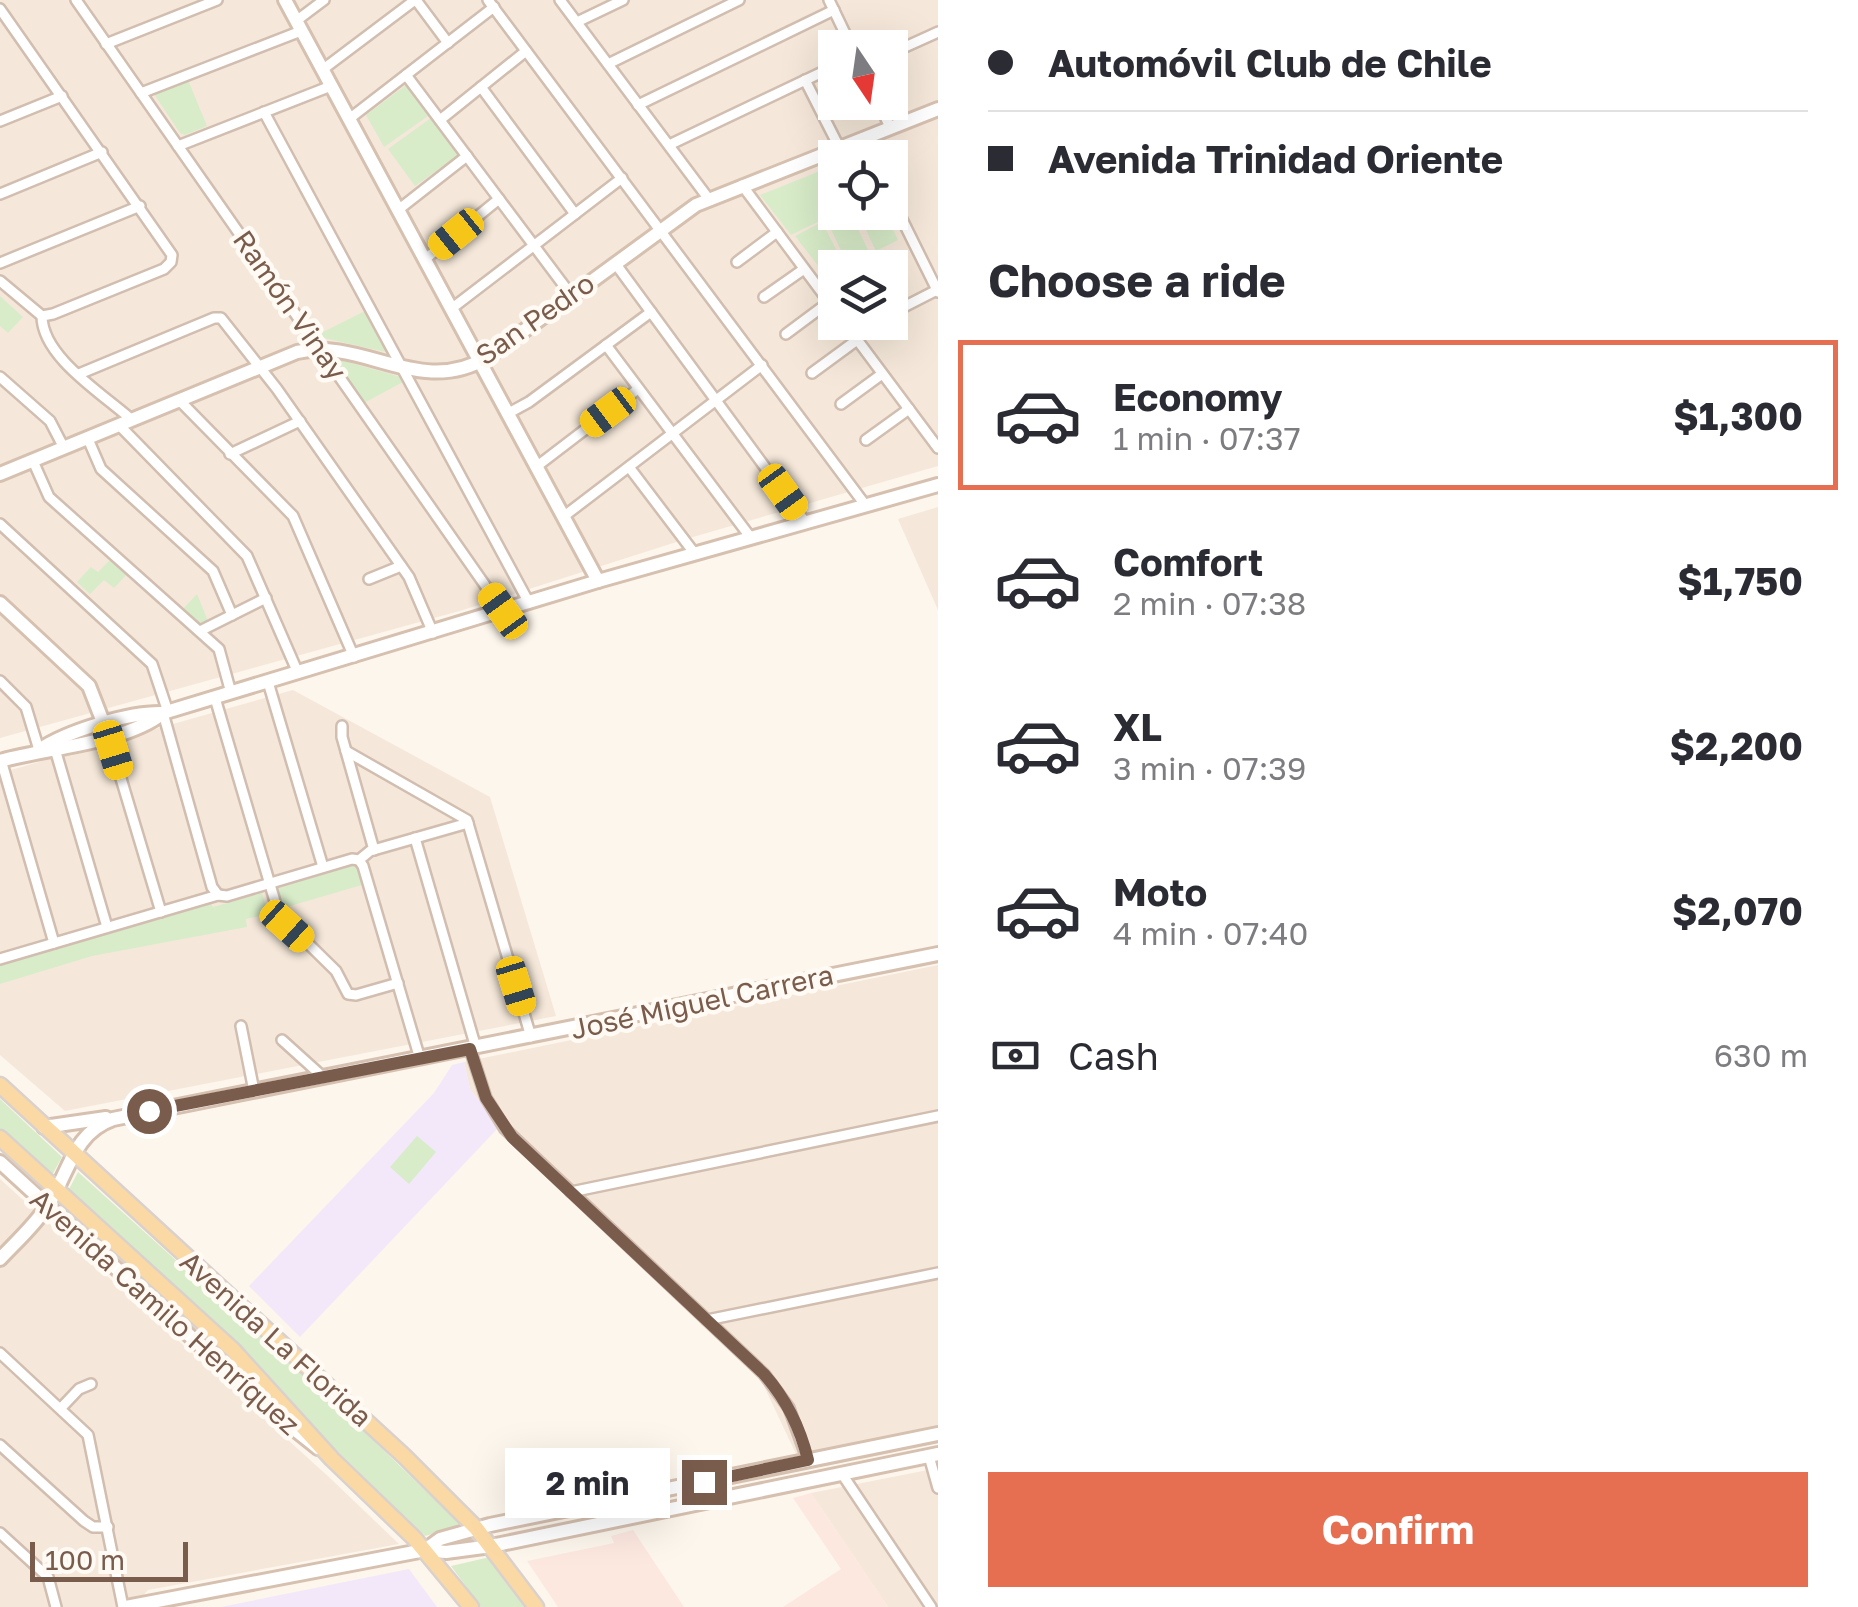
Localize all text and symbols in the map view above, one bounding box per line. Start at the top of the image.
north arrow [818,30,908,120]
map controls [818,30,908,340]
text: Automóvil Club de Chile [1048,40,1492,85]
text: Avenida Trinidad Oriente [1048,136,1503,181]
button: locate [818,140,908,230]
car [423,203,489,265]
street label: Ramón Vinay [227,224,354,386]
button: layers [818,250,908,340]
text: Choose a ride [988,253,1286,307]
street label: San Pedro [469,266,600,371]
icon: car [993,370,1083,460]
text: Economy [1113,374,1282,419]
car [575,382,641,442]
text: $1,300 [1673,393,1803,438]
text: 1 min · 07:37 [1113,419,1301,457]
car [753,459,813,525]
icon: car [993,535,1083,625]
text: Comfort [1113,539,1263,584]
text: $1,750 [1677,558,1803,603]
car [473,578,533,644]
text: 2 min · 07:38 [1113,584,1306,622]
icon: car [993,700,1083,790]
text: XL [1113,704,1162,749]
car [90,717,136,783]
text: $2,200 [1670,723,1803,768]
text: 3 min · 07:39 [1113,749,1306,787]
icon: car [993,865,1083,955]
text: Moto [1113,869,1207,914]
text: $2,070 [1672,888,1803,933]
car [255,895,319,957]
text: 4 min · 07:40 [1113,914,1308,952]
car [493,953,539,1019]
street label: José Miguel Carrera [568,958,836,1045]
icon: cash [988,1028,1043,1083]
text: Cash [1068,1033,1159,1078]
text: 630 m [1714,1036,1808,1074]
route start [127,1089,172,1134]
street label: Avenida Camilo Henríquez [24,1182,307,1441]
street label: Avenida La Florida [174,1244,379,1433]
callout: 2 min [504,1447,669,1517]
route end [682,1460,727,1505]
text: 2 min [546,1464,629,1502]
button: Confirm [988,1472,1808,1587]
scale bar [30,1537,188,1582]
text: 100 m [45,1543,125,1576]

